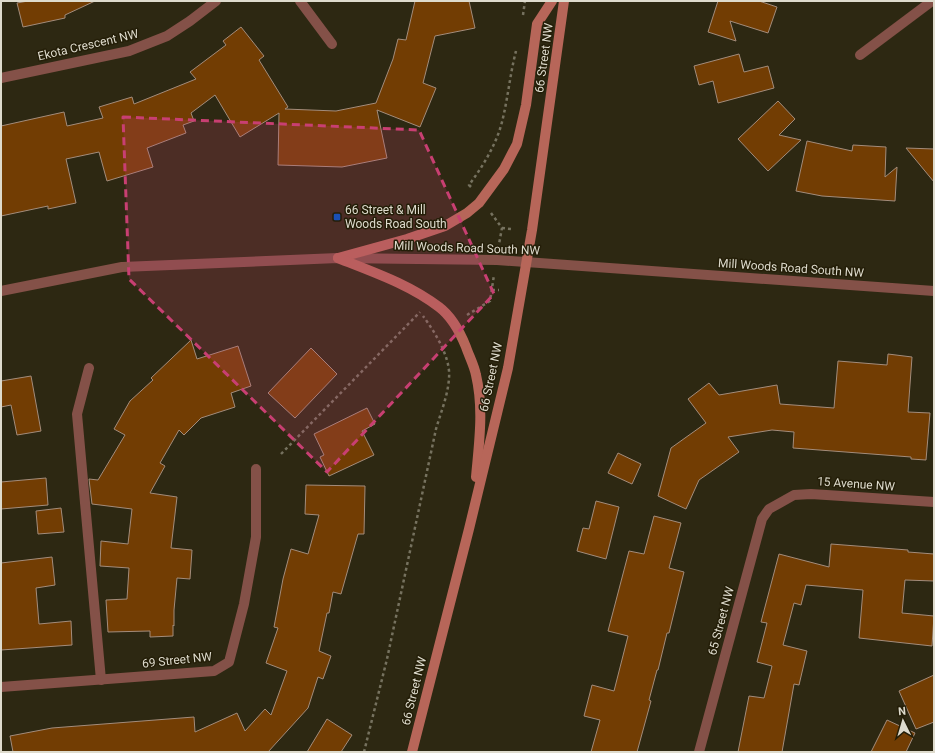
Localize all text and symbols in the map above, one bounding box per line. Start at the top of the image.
street label: 66 Street NW [532,22,556,94]
street label: Ekota Crescent NW [36,27,140,63]
place label: 66 Street & Mill Woods Road South [345,203,447,231]
marker: 66 Street & Mill Woods Road South [332,212,342,222]
street label: Mill Woods Road South NW [394,238,541,258]
street label: Mill Woods Road South NW [718,256,865,280]
street label: 66 Street NW [477,341,505,413]
street label: 15 Avenue NW [817,474,896,494]
street label: 65 Street NW [705,585,737,657]
street label: 69 Street NW [141,649,213,671]
street label: 66 Street NW [399,655,429,727]
north arrow [883,701,923,741]
text: N [898,705,907,718]

